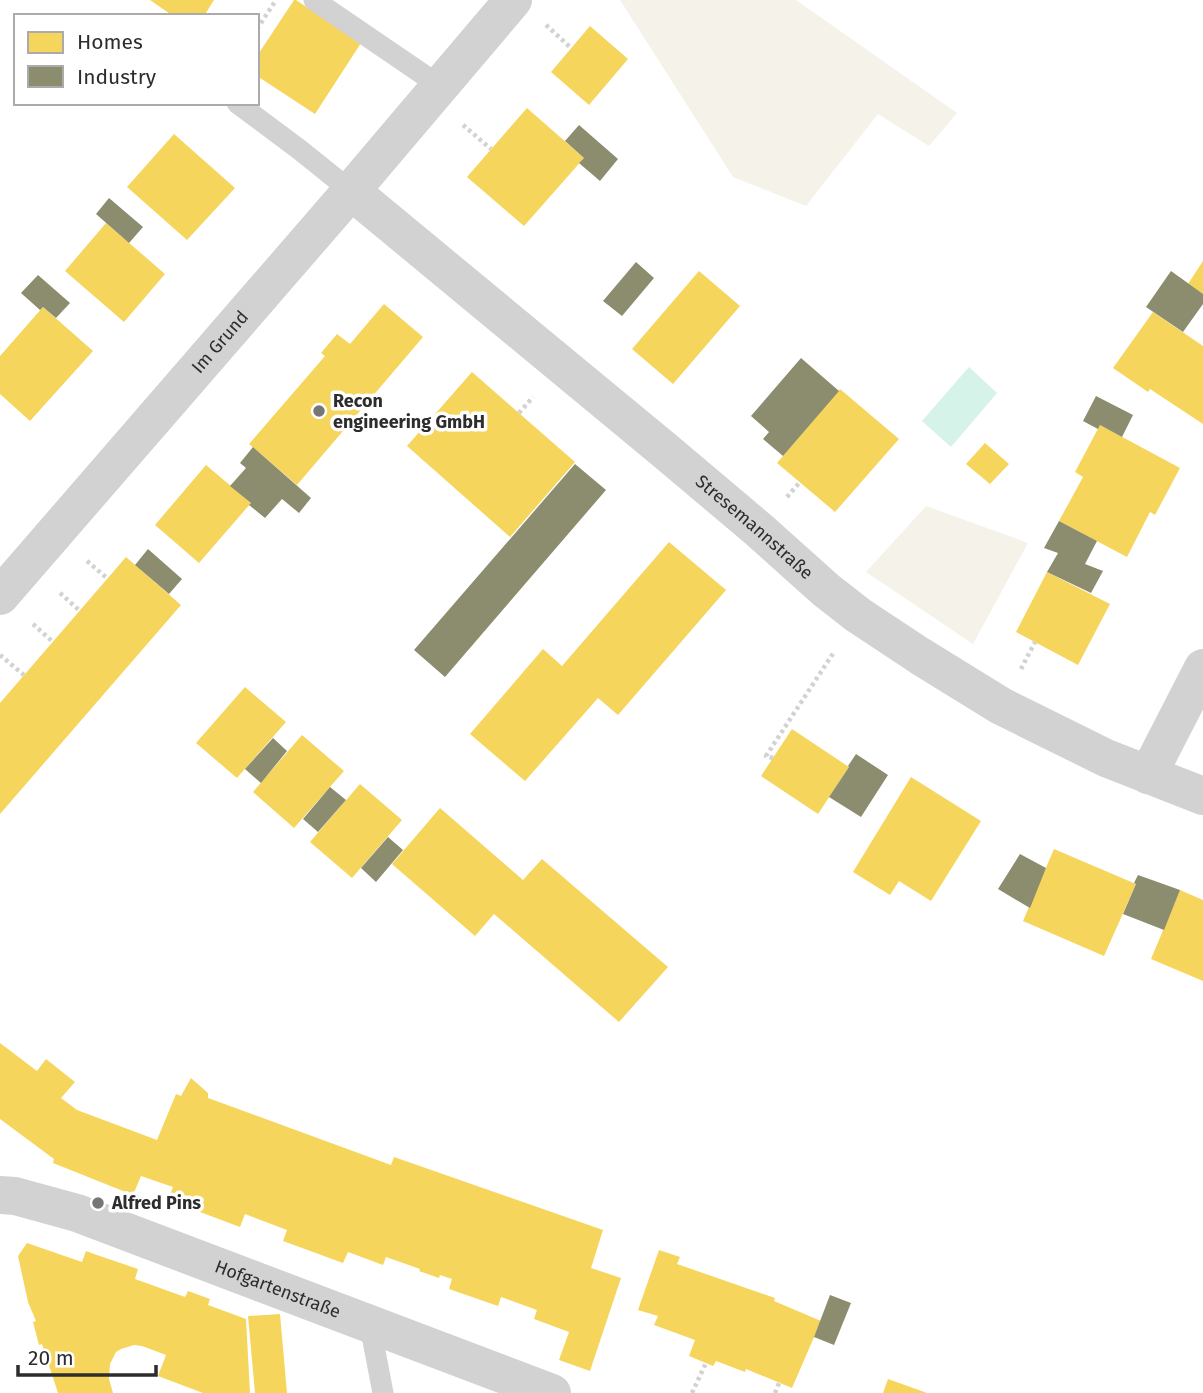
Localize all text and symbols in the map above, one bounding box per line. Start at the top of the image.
legend [14,14,259,105]
text: Homes [77,29,143,55]
text: Industry [77,64,157,90]
street label: Im Grund [187,306,253,378]
place label: Recon engineering GmbH [333,390,485,433]
marker: Recon engineering GmbH [311,403,327,419]
street label: Stresemannstraße [691,470,818,584]
place label: Alfred Pins [111,1192,201,1214]
marker: Alfred Pins [90,1195,106,1211]
street label: Hofgartenstraße [212,1255,344,1323]
scale bar [18,1334,156,1378]
text: 20 m [28,1345,74,1371]

